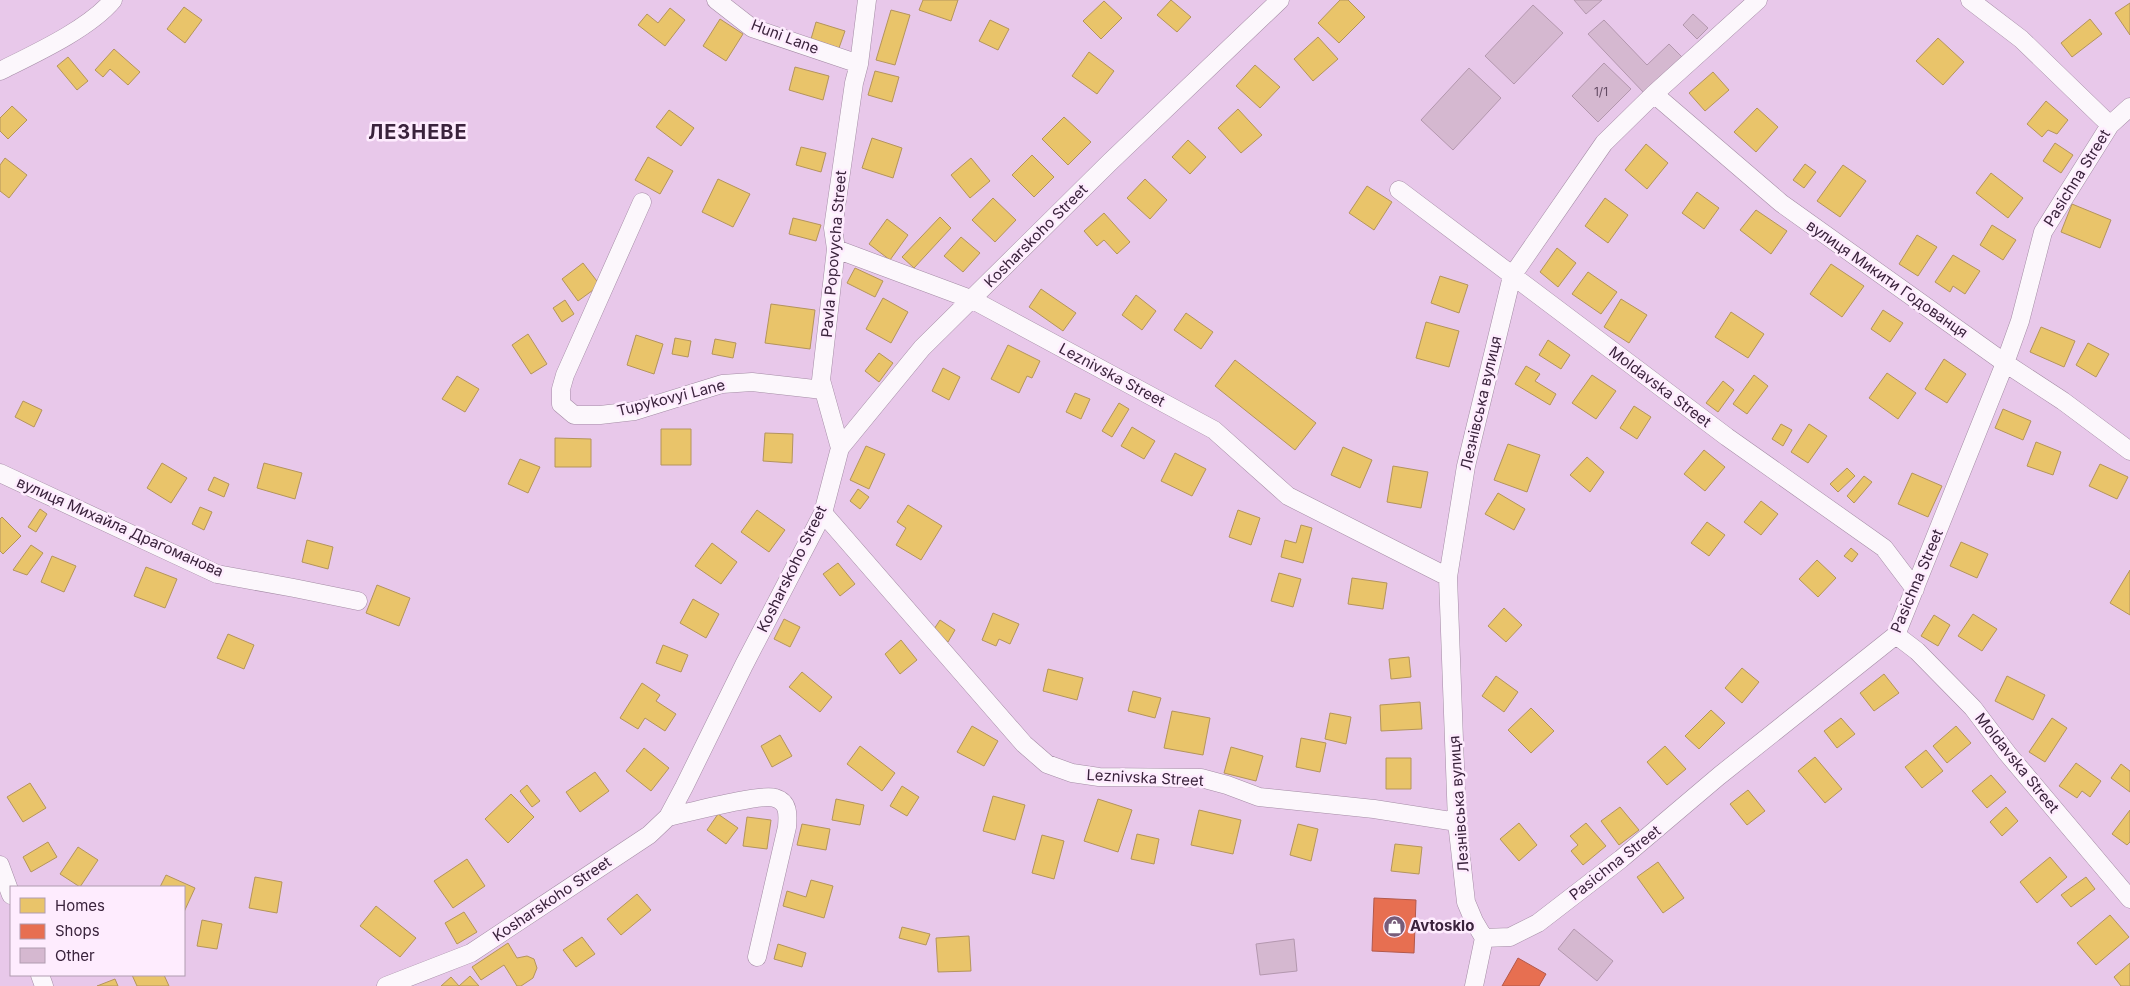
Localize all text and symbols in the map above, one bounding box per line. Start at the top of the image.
street label: Huni Lane [749,15,822,58]
house number: 1/1 [1594,84,1608,99]
district label: ЛЕЗНЕВЕ [368,120,468,144]
street label: Pasichna Street [2039,126,2114,230]
street label: Pavla Popovycha Street [817,169,850,338]
street label: Kosharskoho Street [980,180,1091,291]
street label: вулиця Микити Годованця [1803,215,1972,342]
street label: Лезнівська вулиця [1456,334,1505,472]
street label: Leznivska Street [1056,339,1169,411]
street label: Moldavska Street [1605,342,1715,431]
street label: Tupykovyi Lane [615,375,727,420]
street label: вулиця Михайла Драгоманова [14,472,227,581]
street label: Kosharskoho Street [753,502,830,635]
street label: Pasichna Street [1886,526,1947,636]
street label: Moldavska Street [1971,709,2064,817]
street label: Лезнівська вулиця [1444,735,1473,873]
street label: Leznivska Street [1086,765,1204,790]
street label: Pasichna Street [1565,821,1664,904]
street label: Kosharskoho Street [489,852,615,945]
legend [10,886,185,976]
text: Homes [55,896,105,915]
shop icon: Avtosklo [1382,914,1406,938]
place label: Avtosklo [1410,916,1474,935]
text: Shops [55,921,100,940]
text: Other [55,946,95,965]

